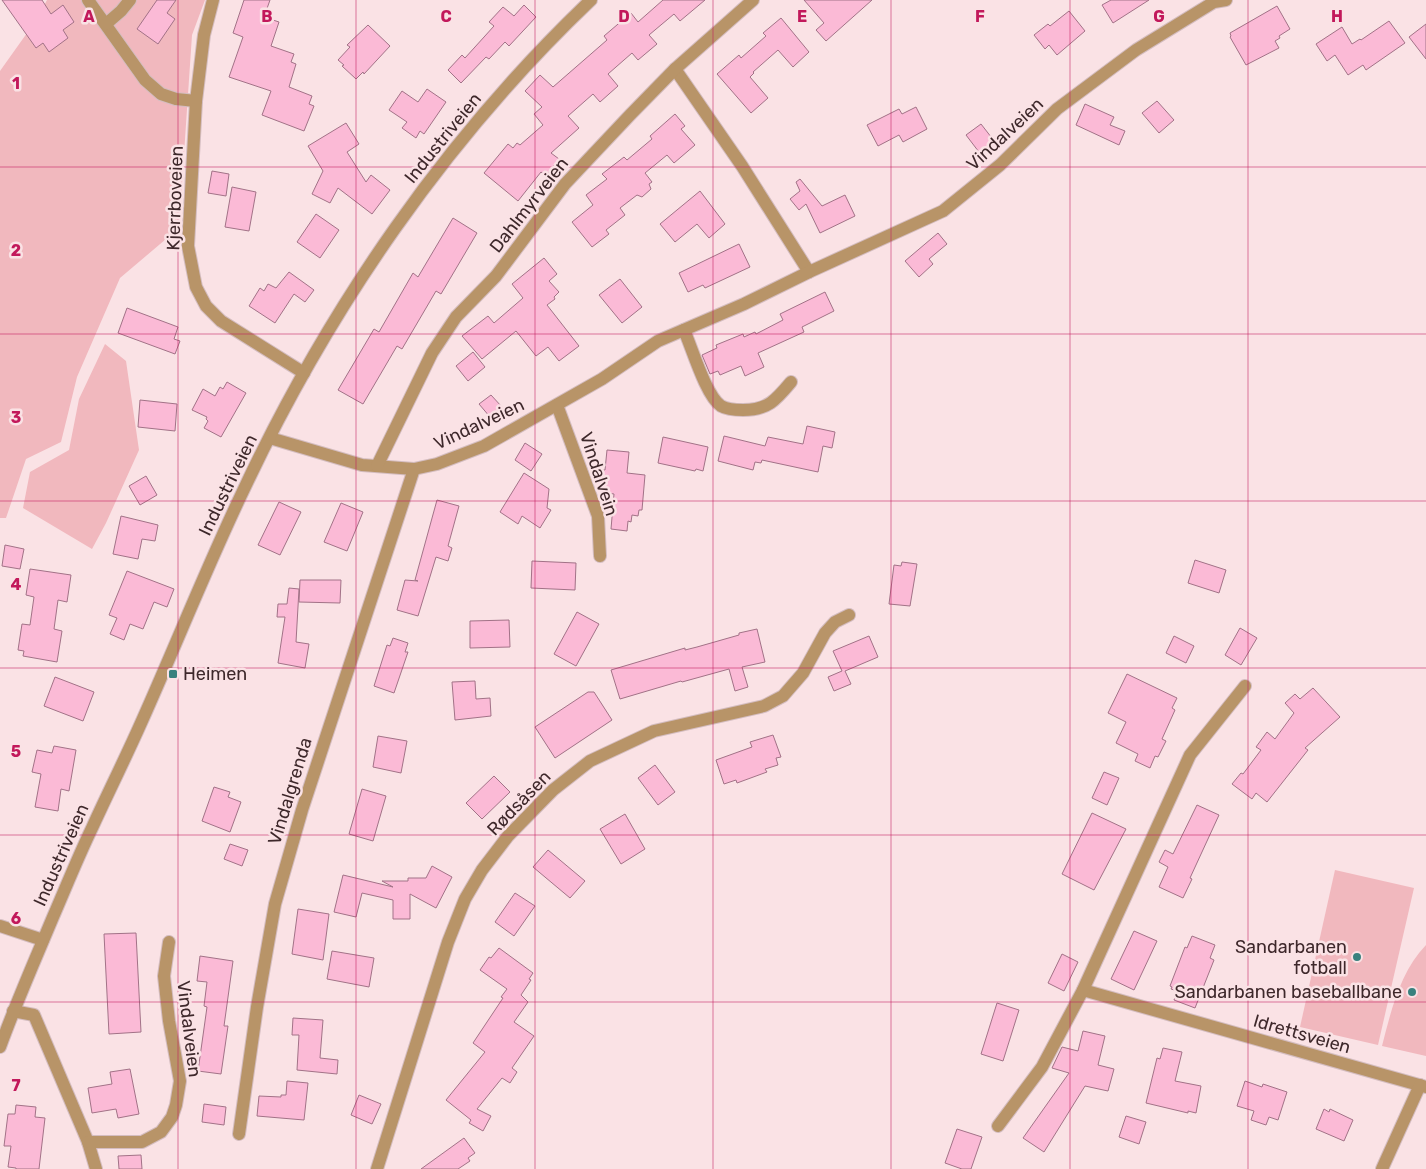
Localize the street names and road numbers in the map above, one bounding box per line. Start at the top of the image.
street label: Industriveien [400,88,486,188]
street label: Vindalveien [962,93,1048,175]
street label: Kjerrboveien [162,145,188,251]
street label: Dahlmyrveien [485,153,573,257]
street label: Vindalveien [430,394,528,454]
street label: Vindalvein [575,429,623,519]
street label: Industriveien [194,431,262,539]
street label: Vindalgrenda [263,735,317,847]
street label: Rødsåsen [483,766,555,840]
street label: Industriveien [29,800,93,910]
street label: Vindalveien [172,979,206,1079]
street label: Idrettsveien [1251,1010,1353,1058]

